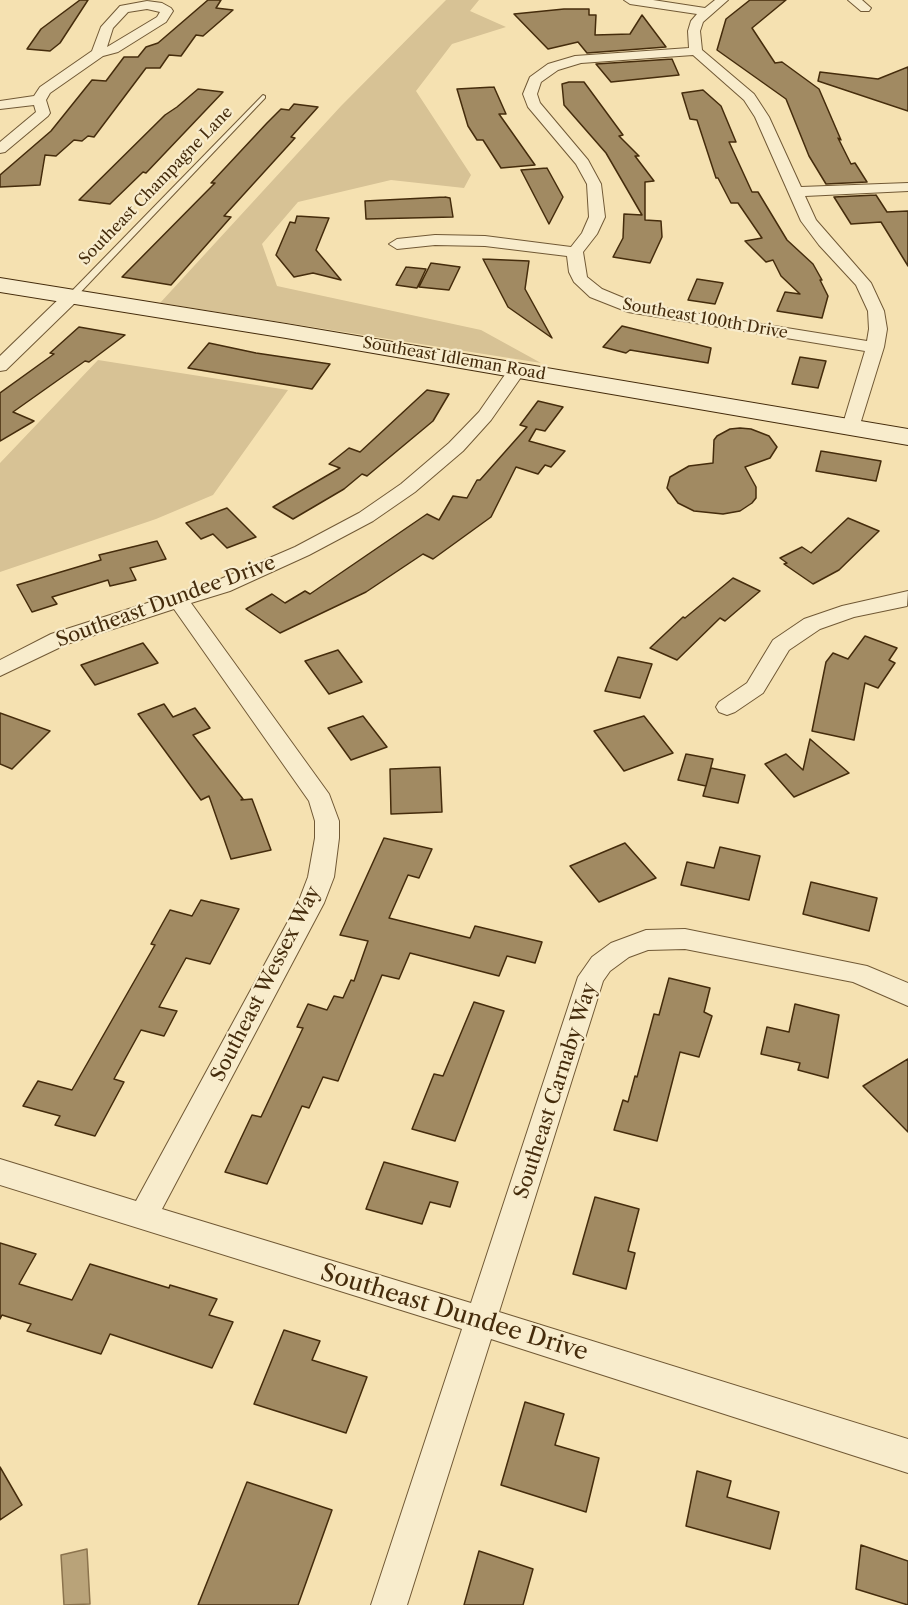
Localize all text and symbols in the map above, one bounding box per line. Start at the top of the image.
street label: Southeast Champagne Lane [75,103,237,269]
street label: Southeast 100th Drive [621,295,789,343]
street label: Southeast Idleman Road [361,333,547,385]
street label: Southeast Dundee Drive [53,551,279,653]
street label: Southeast Wessex Way [206,882,326,1086]
street label: Southeast Carnaby Way [510,980,602,1202]
street label: Southeast Dundee Drive [317,1259,591,1367]

